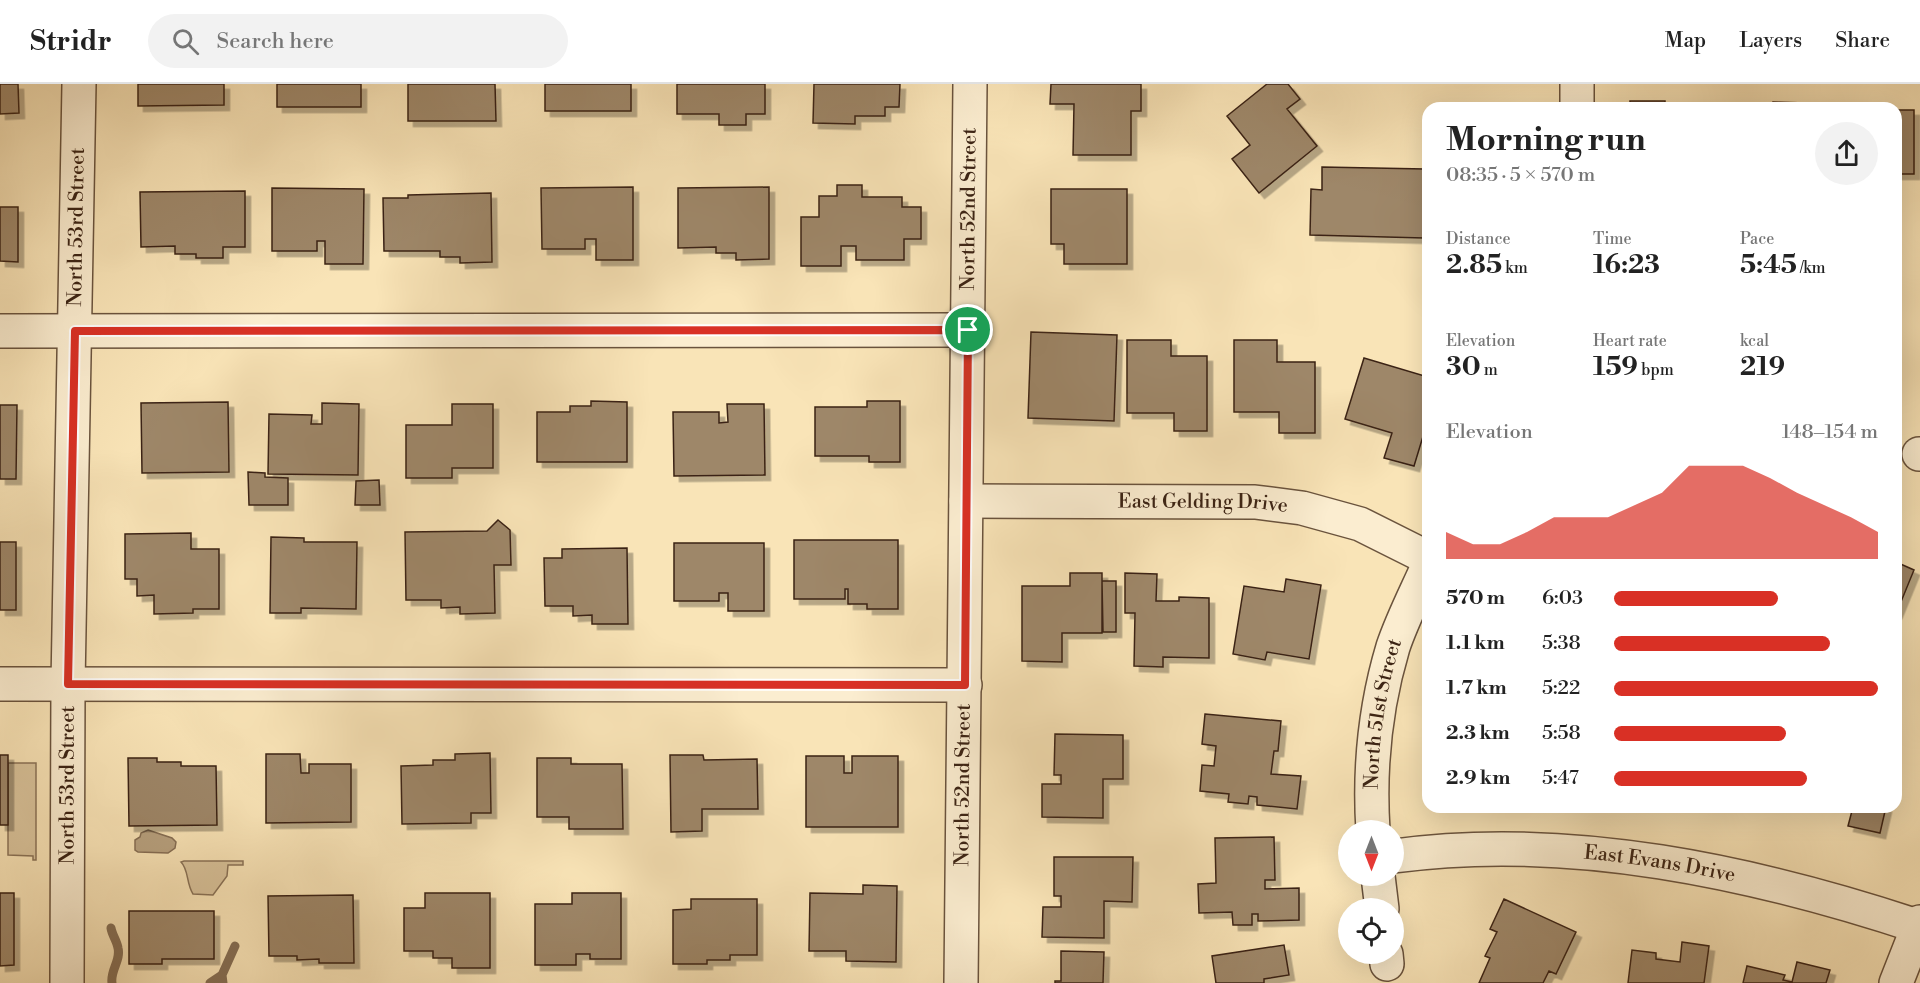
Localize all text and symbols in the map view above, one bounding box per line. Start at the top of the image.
search box [148,14,568,68]
text: Stridr [30,24,112,59]
icon: search [169,25,202,58]
text: Search here [217,28,334,55]
text: Map [1665,28,1706,54]
text: Layers [1739,28,1802,54]
text: Share [1835,28,1890,54]
text: Morning run [1446,120,1646,161]
button: share [1815,122,1878,185]
street label: North 52nd Street [955,128,982,291]
street label: North 53rd Street [62,147,90,307]
text: 08:35 · 5 × 570 m [1446,163,1595,188]
text: Distance [1446,229,1511,249]
text: Time [1593,229,1632,249]
text: Pace [1740,229,1774,249]
text: 2.85 [1446,249,1502,281]
text: 16:23 [1593,249,1660,281]
text: 5:45 [1740,249,1797,281]
text: km [1502,258,1528,278]
text: /km [1797,258,1826,278]
pin [942,304,993,355]
icon: arrive [951,313,984,346]
text: Elevation [1446,331,1515,351]
text: Heart rate [1593,331,1667,351]
text: kcal [1740,331,1769,351]
text: 30 [1446,351,1481,383]
text: 159 [1593,351,1638,383]
text: 219 [1740,351,1785,383]
text: m [1481,360,1498,380]
text: bpm [1638,360,1674,380]
text: Elevation [1446,420,1533,445]
text: 148–154 m [1782,420,1878,445]
street label: East Gelding Drive [1118,489,1289,519]
text: 570 m [1446,586,1505,611]
text: 6:03 [1542,586,1583,611]
text: 1.1 km [1446,631,1505,656]
text: 5:38 [1542,631,1581,656]
street label: North 51st Street [1359,635,1407,790]
text: 1.7 km [1446,676,1507,701]
text: 5:22 [1542,676,1580,701]
street label: North 52nd Street [950,704,976,866]
street label: North 53rd Street [55,706,80,864]
text: 2.3 km [1446,721,1510,746]
text: 5:58 [1542,721,1581,746]
text: 2.9 km [1446,766,1510,791]
text: 5:47 [1542,766,1579,791]
north arrow [1338,820,1404,886]
map controls [1338,820,1404,964]
street label: East Evans Drive [1583,840,1738,888]
button: locate [1338,898,1404,964]

